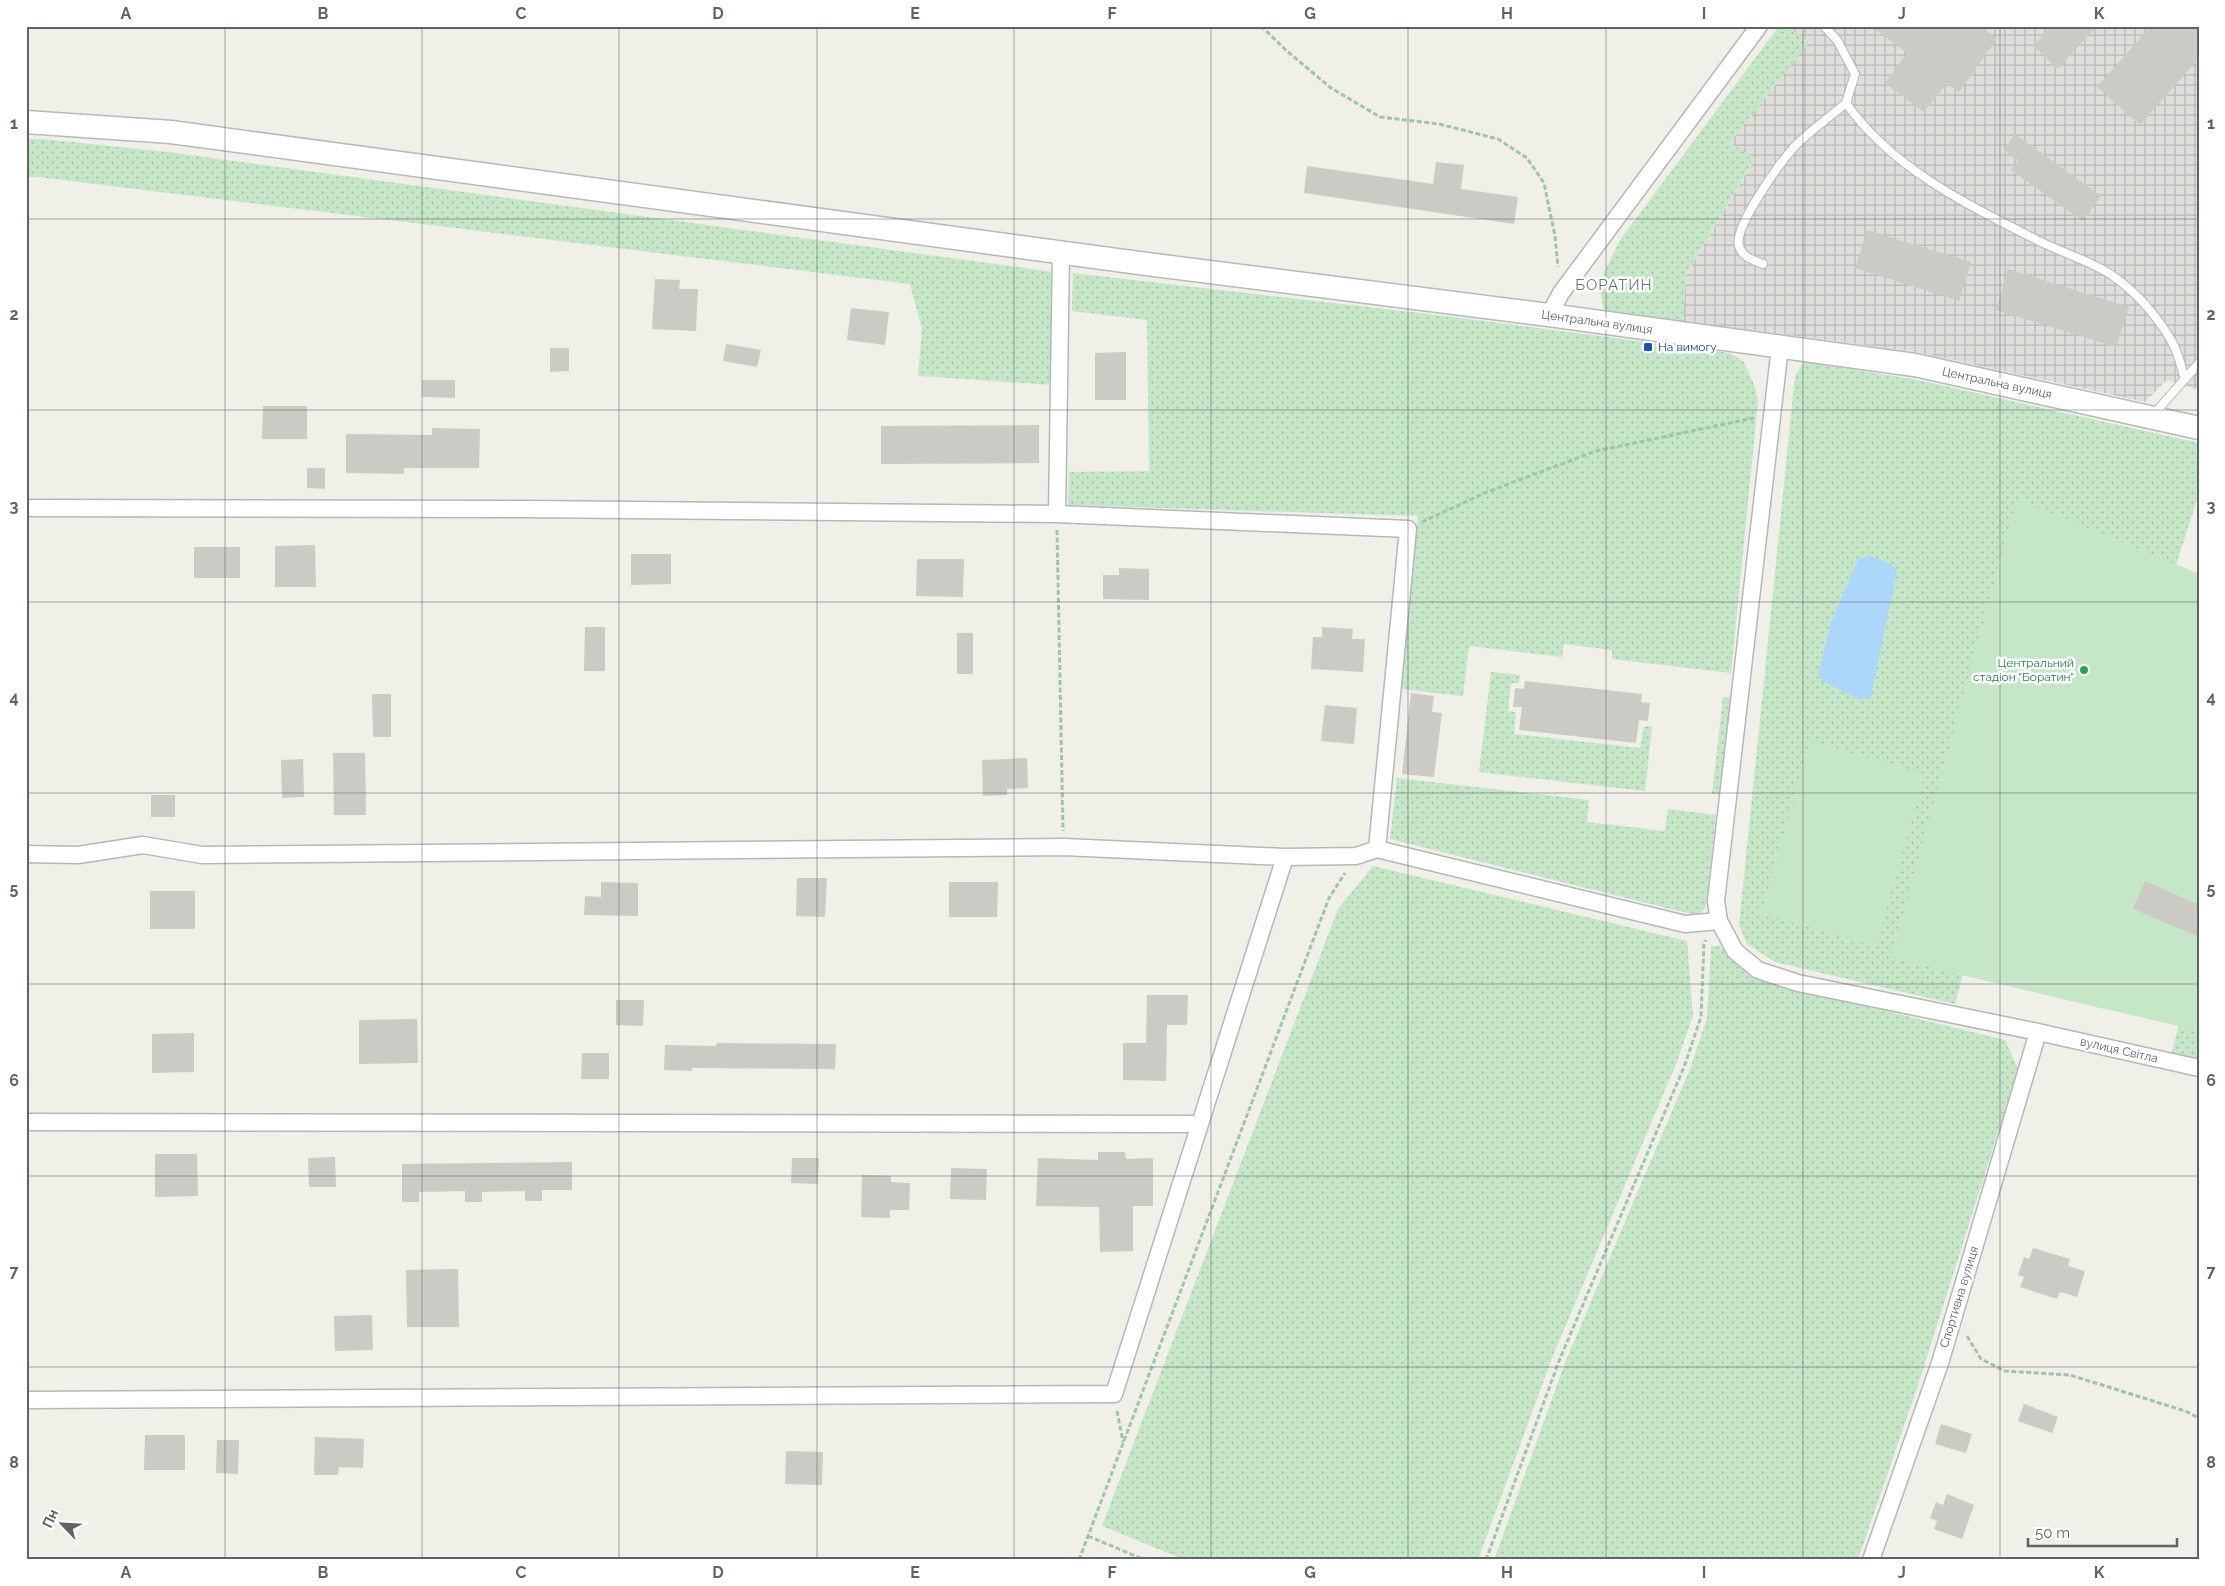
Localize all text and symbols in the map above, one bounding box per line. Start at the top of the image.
text: A [121,4,132,23]
text: B [318,4,329,23]
text: C [516,4,527,23]
text: D [712,4,724,23]
text: E [910,4,920,23]
text: F [1107,4,1117,23]
text: G [1304,4,1316,23]
text: H [1501,4,1513,23]
text: I [1702,4,1706,23]
text: J [1898,4,1906,23]
text: K [2094,4,2105,23]
text: 1 [10,114,18,133]
text: 1 [2207,114,2215,133]
district label: БОРАТИН [1575,276,1653,294]
text: 2 [9,305,19,324]
text: 2 [2206,305,2216,324]
street label: Центральна вулиця [1541,307,1653,337]
place label: На вимогу [1658,340,1717,354]
marker: На вимогу [1642,341,1654,353]
street label: Центральна вулиця [1941,365,2053,401]
text: 3 [10,497,19,516]
text: 3 [2207,497,2216,516]
place label: Центральний стадіон "Боратин" [1973,656,2074,684]
marker: Центральний стадіон "Боратин" [2078,664,2090,676]
text: 4 [9,688,19,707]
text: 4 [2206,688,2216,707]
text: 5 [10,879,19,898]
text: 5 [2207,879,2216,898]
street label: вулиця Світла [2079,1034,2159,1066]
text: 6 [9,1071,19,1090]
text: 6 [2206,1071,2216,1090]
street label: Спортивна вулиця [1937,1245,1981,1349]
text: 7 [10,1262,19,1281]
text: 7 [2207,1262,2216,1281]
text: 8 [9,1453,19,1472]
text: 8 [2206,1453,2216,1472]
north arrow [38,1498,88,1548]
text: Пн [39,1507,61,1530]
scale bar [2028,1516,2176,1548]
text: 50 m [2035,1524,2070,1542]
text: A [121,1563,132,1582]
text: B [318,1563,329,1582]
text: C [516,1563,527,1582]
text: D [712,1563,724,1582]
text: E [910,1563,920,1582]
text: F [1107,1563,1117,1582]
text: G [1304,1563,1316,1582]
text: H [1501,1563,1513,1582]
text: I [1702,1563,1706,1582]
text: J [1898,1563,1906,1582]
text: K [2094,1563,2105,1582]

